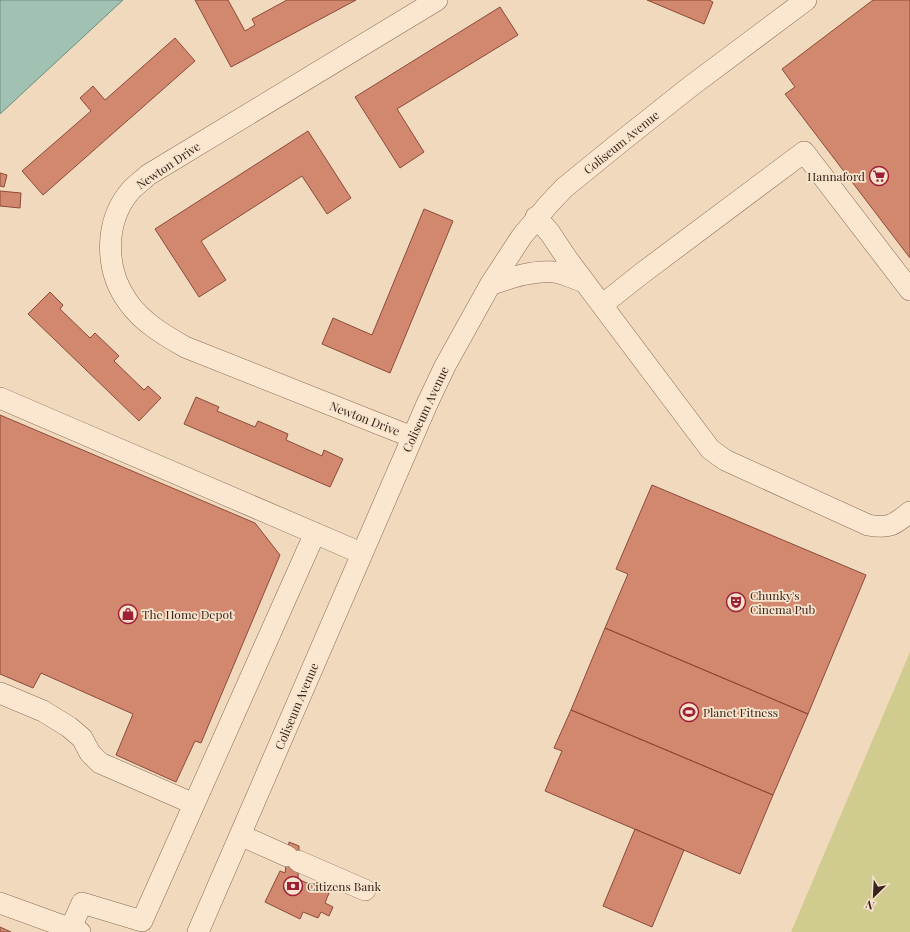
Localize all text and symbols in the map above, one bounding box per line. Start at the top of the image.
street label: Coliseum Avenue [580,107,662,177]
street label: Newton Drive [133,138,203,192]
supermarket icon: Hannaford [868,165,890,187]
place label: Hannaford [807,168,865,184]
street label: Coliseum Avenue [398,364,452,454]
street label: Newton Drive [328,397,402,439]
place label: Chunky's Cinema Pub [750,587,815,617]
theatre icon: Chunky's Cinema Pub [725,591,747,613]
shop icon: The Home Depot [117,603,139,625]
place label: The Home Depot [142,606,234,622]
street label: Coliseum Avenue [270,660,322,752]
sports icon: Planet Fitness [678,701,700,723]
place label: Planet Fitness [703,704,778,720]
bank icon: Citizens Bank [282,875,304,897]
north arrow [854,876,894,916]
place label: Citizens Bank [307,878,381,894]
text: N [863,897,876,914]

